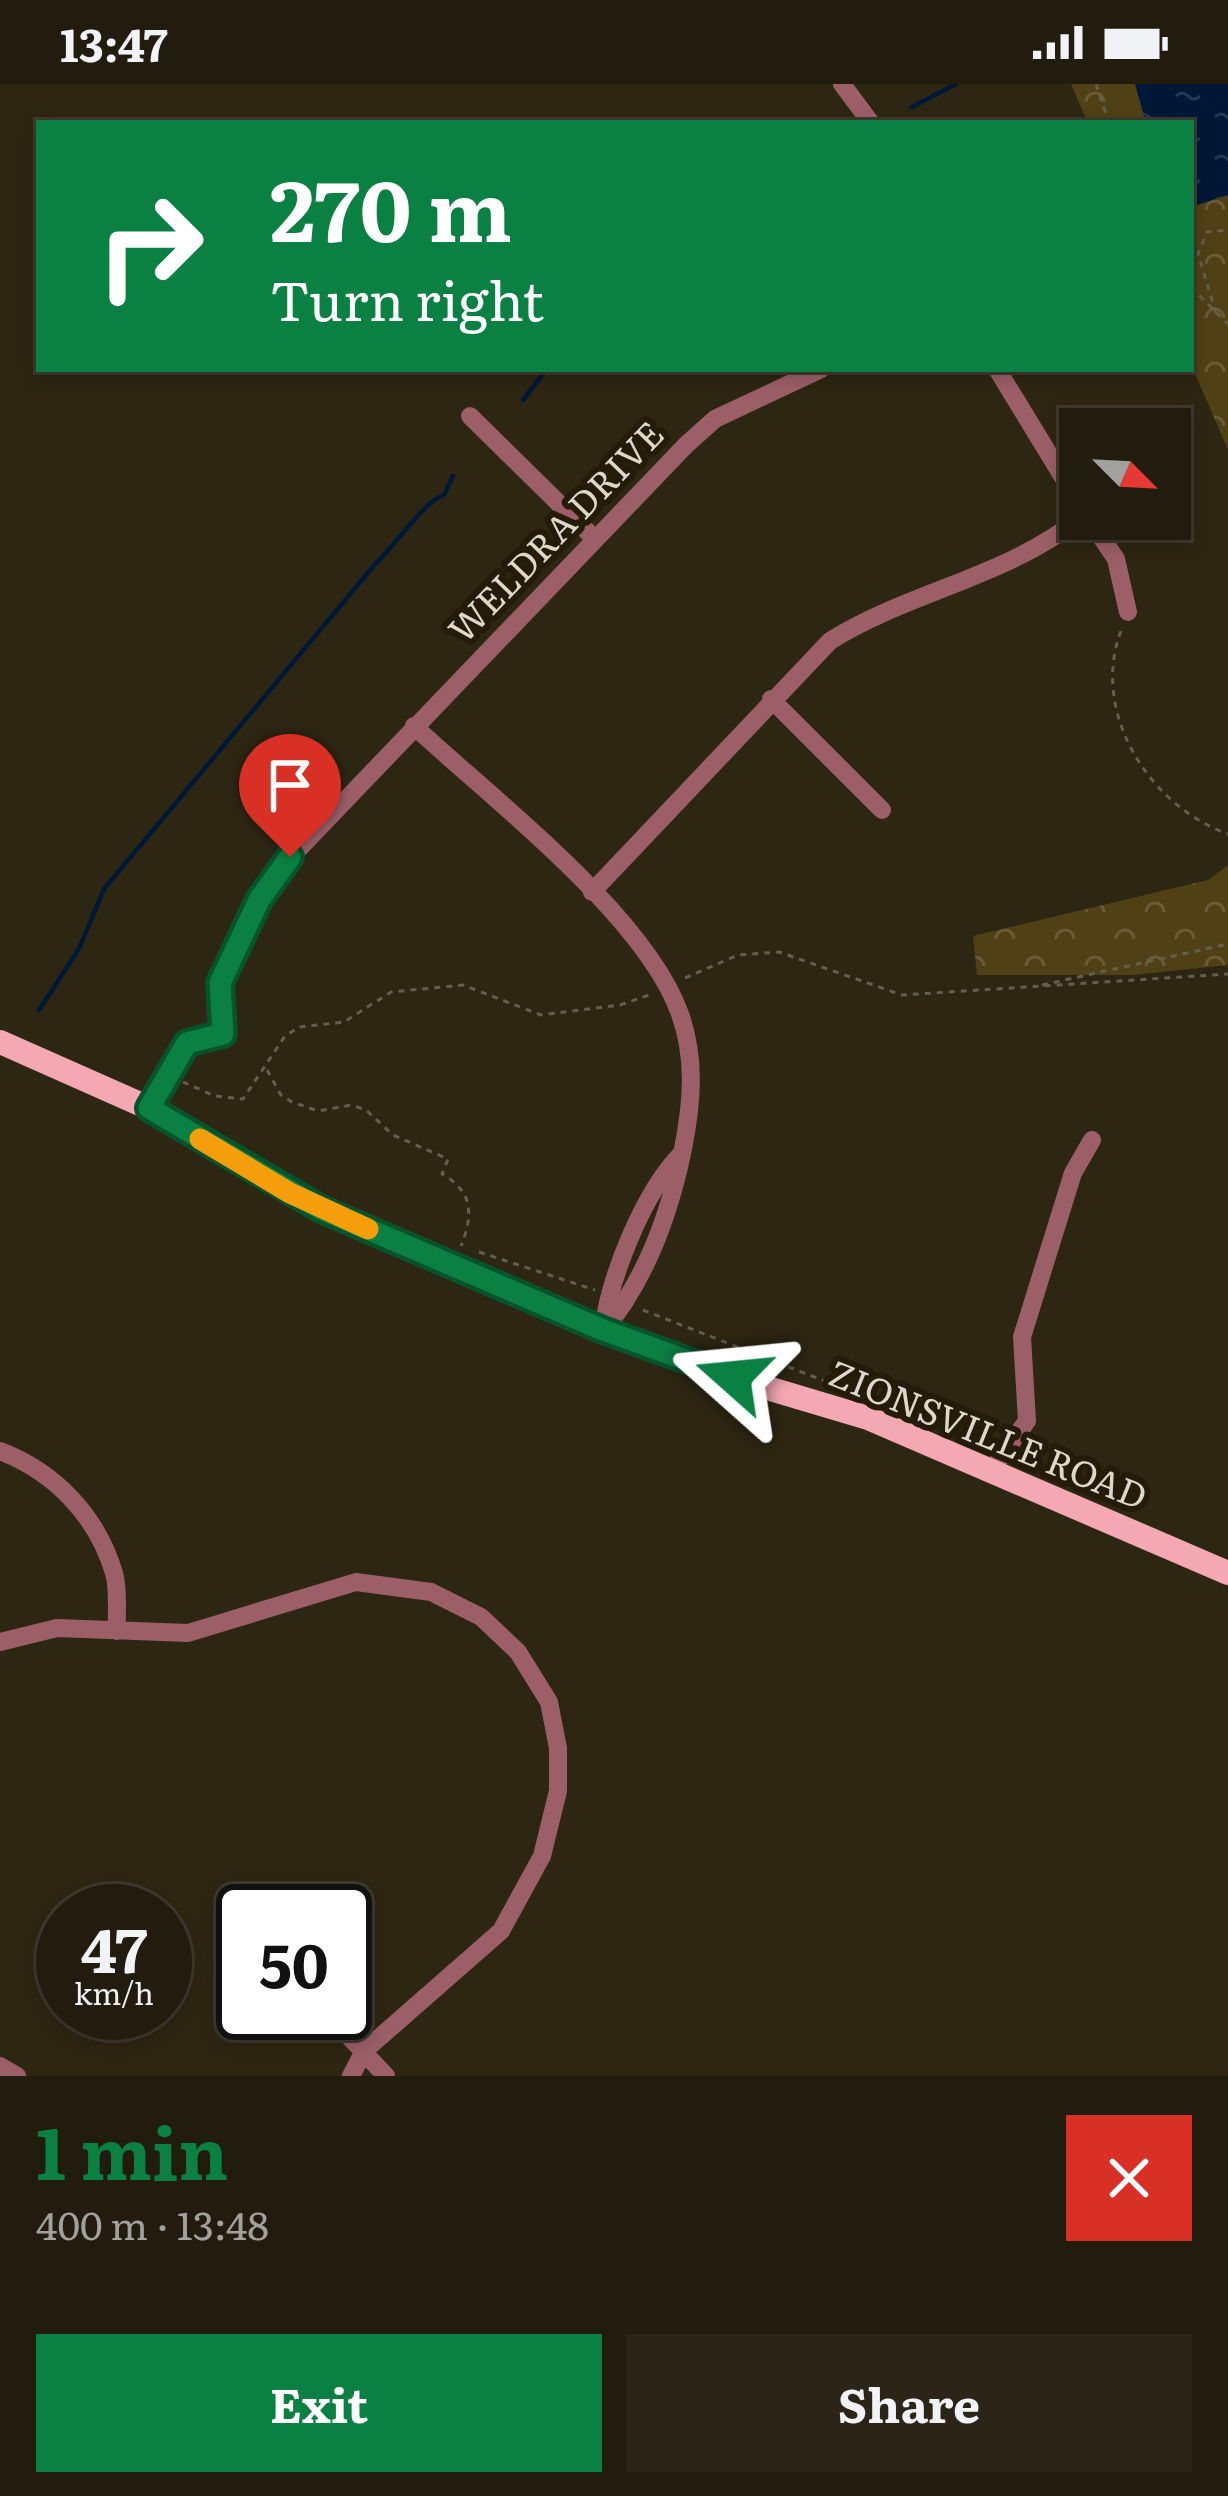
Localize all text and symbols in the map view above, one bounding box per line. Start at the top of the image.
text: 13:47 [60,9,168,76]
text: 270 m [270,143,512,268]
icon: right [72,168,228,324]
text: Turn right [270,257,544,338]
street label: WELDRA DRIVE [434,407,674,653]
north arrow [1059,408,1191,540]
map controls [1059,408,1191,540]
pin [239,734,341,857]
icon: arrive [257,752,323,818]
position arrow [670,1314,796,1440]
street label: ZIONSVILLE ROAD [822,1345,1156,1521]
speed limit sign: 50 [216,1884,372,2040]
text: 47 [81,1902,147,1991]
text: km/h [74,1970,154,2014]
text: 1 min [36,2095,228,2202]
button: close [1066,2115,1192,2241]
text: 400 m · 13:48 [36,2194,269,2252]
button: Exit [36,2334,602,2472]
button: Share [626,2334,1192,2472]

